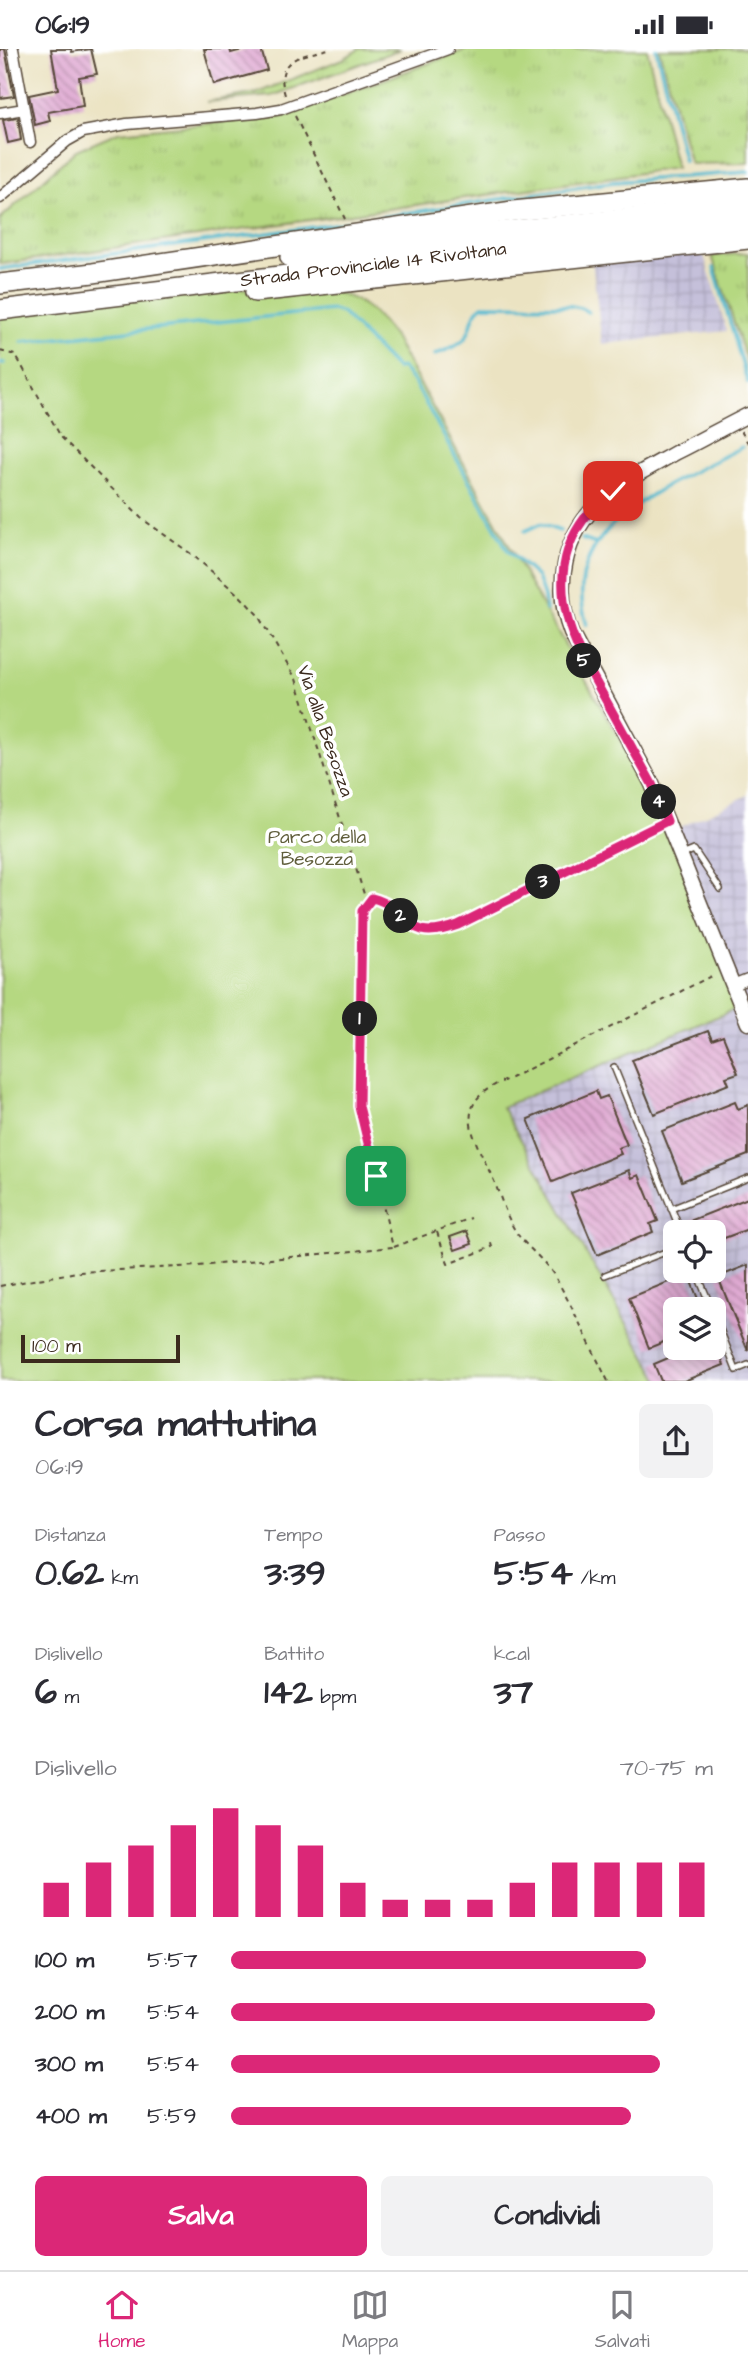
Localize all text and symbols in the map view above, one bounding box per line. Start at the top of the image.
text: 06:19 [35,7,90,43]
street label: Strada Provinciale 14 Rivoltana [239,235,508,294]
pin [583,461,643,521]
icon: check [594,472,632,510]
pin: 5 [566,643,602,679]
text: 5 [577,647,590,674]
street label: Via alla Besozza [290,662,360,801]
pin: 4 [642,785,676,819]
text: 4 [652,788,665,815]
park label: Parco della Besozza [268,824,366,873]
pin: 3 [526,865,560,899]
text: 3 [538,868,547,895]
pin: 2 [384,899,418,933]
text: 2 [395,902,406,929]
pin: 1 [342,1002,378,1037]
text: 1 [358,1005,361,1032]
pin [346,1146,406,1206]
icon: arrive [357,1157,395,1195]
map controls [663,1220,726,1360]
button: locate [663,1220,726,1283]
button: layers [663,1297,726,1360]
scale bar [21,1332,180,1364]
text: 100 m [32,1333,81,1360]
text: Corsa mattutina [35,1399,316,1451]
button: share [639,1404,713,1478]
text: 06:19 [35,1451,84,1483]
text: Distanza [35,1522,106,1549]
text: Tempo [264,1522,323,1549]
text: Passo [494,1522,545,1549]
text: 0.62 [35,1549,104,1598]
text: 3:39 [264,1549,326,1598]
text: 5:54 [494,1549,573,1598]
text: km [104,1565,138,1592]
text: /km [573,1565,616,1592]
text: Dislivello [35,1641,102,1668]
text: Battito [264,1641,324,1668]
text: kcal [494,1641,530,1668]
text: 6 [35,1668,57,1717]
text: 142 [264,1668,313,1717]
text: 37 [494,1668,533,1717]
text: m [57,1684,79,1711]
text: bpm [313,1684,356,1711]
text: Dislivello [35,1752,117,1784]
text: 70–75 m [620,1752,713,1784]
text: 100 m [35,1944,94,1976]
text: 5:57 [147,1944,198,1976]
text: 200 m [35,1996,104,2028]
text: 5:54 [147,1996,199,2028]
text: 300 m [35,2048,103,2080]
text: 5:54 [147,2048,199,2080]
text: 400 m [35,2100,107,2132]
text: 5:59 [147,2100,197,2132]
button: Salva [35,2176,367,2256]
button: Condividi [381,2176,713,2256]
tab: Home [98,2286,146,2355]
tab: Mappa [342,2286,398,2355]
tab: Salvati [595,2286,650,2355]

